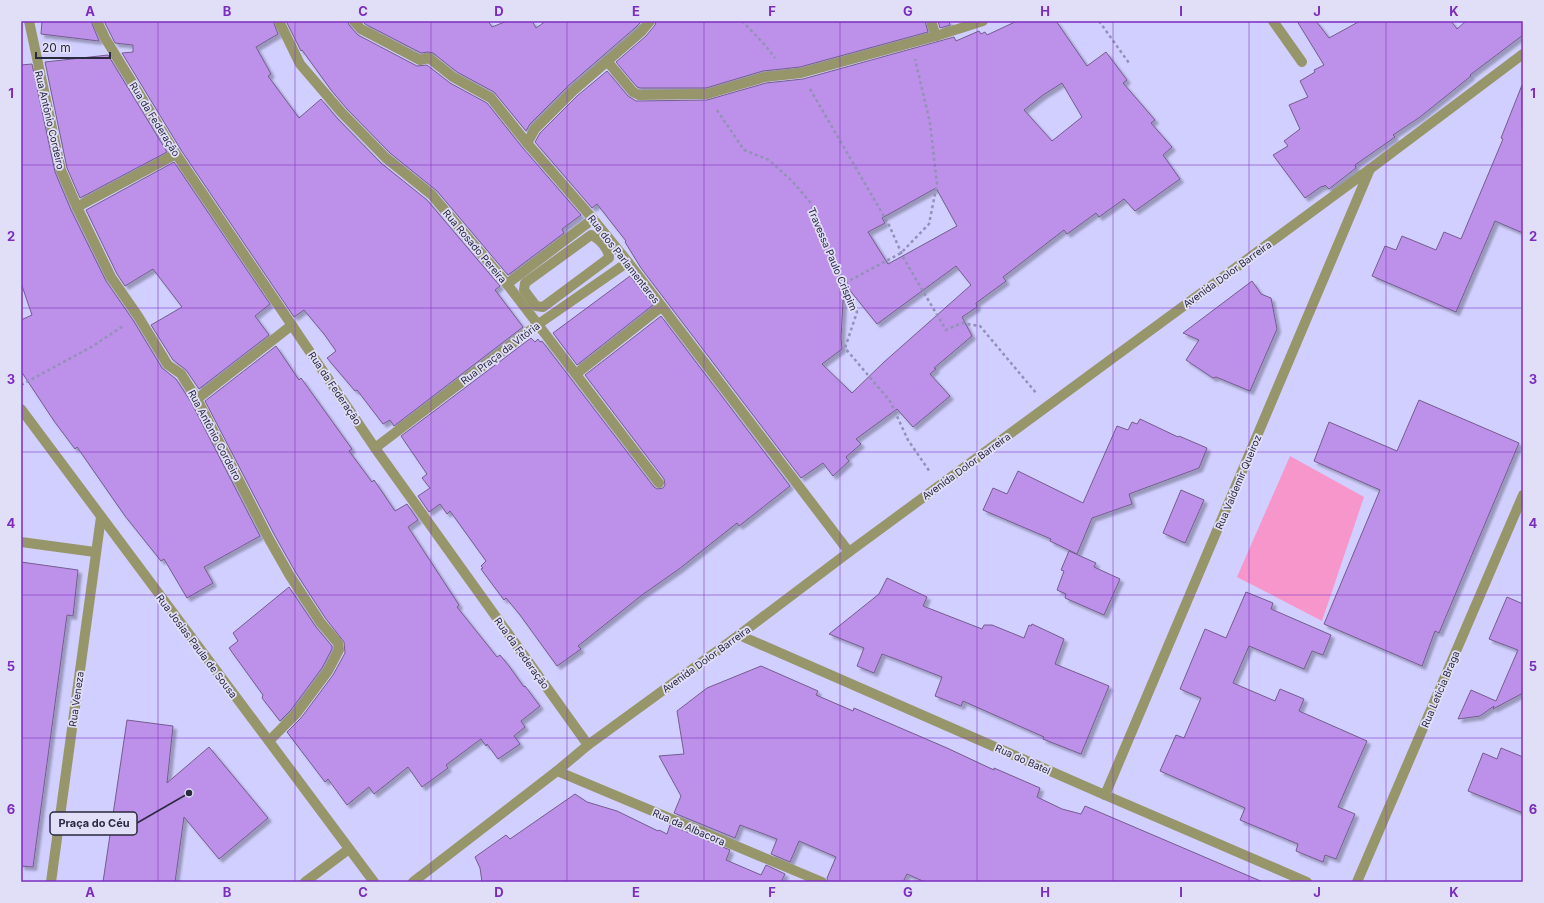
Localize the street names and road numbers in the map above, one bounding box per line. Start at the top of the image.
street label: Rua Antônio Cordeiro [33,70,67,170]
street label: Rua da Federação [127,80,183,158]
street label: Travessa Paulo Crispim [806,206,860,312]
street label: Rua Rosado Pereira [441,207,509,285]
street label: Rua dos Parlamentares [586,212,662,306]
street label: Avenida Dolor Barreira [1181,238,1273,310]
street label: Rua Praça da Vitória [458,319,542,387]
street label: Rua da Federação [306,349,364,427]
street label: Rua Antônio Cordeiro [186,388,244,482]
street label: Avenida Dolor Barreira [920,430,1012,502]
street label: Rua Valdemir Queiroz [1213,433,1263,531]
street label: Rua Josias Paula de Sousa [154,592,240,700]
street label: Rua da Federação [492,615,552,691]
street label: Avenida Dolor Barreira [660,623,752,695]
street label: Rua Letícia Braga [1418,649,1462,729]
street label: Rua Veneza [66,671,86,727]
street label: Rua do Batel [993,741,1053,777]
street label: Rua da Albacora [651,806,727,848]

